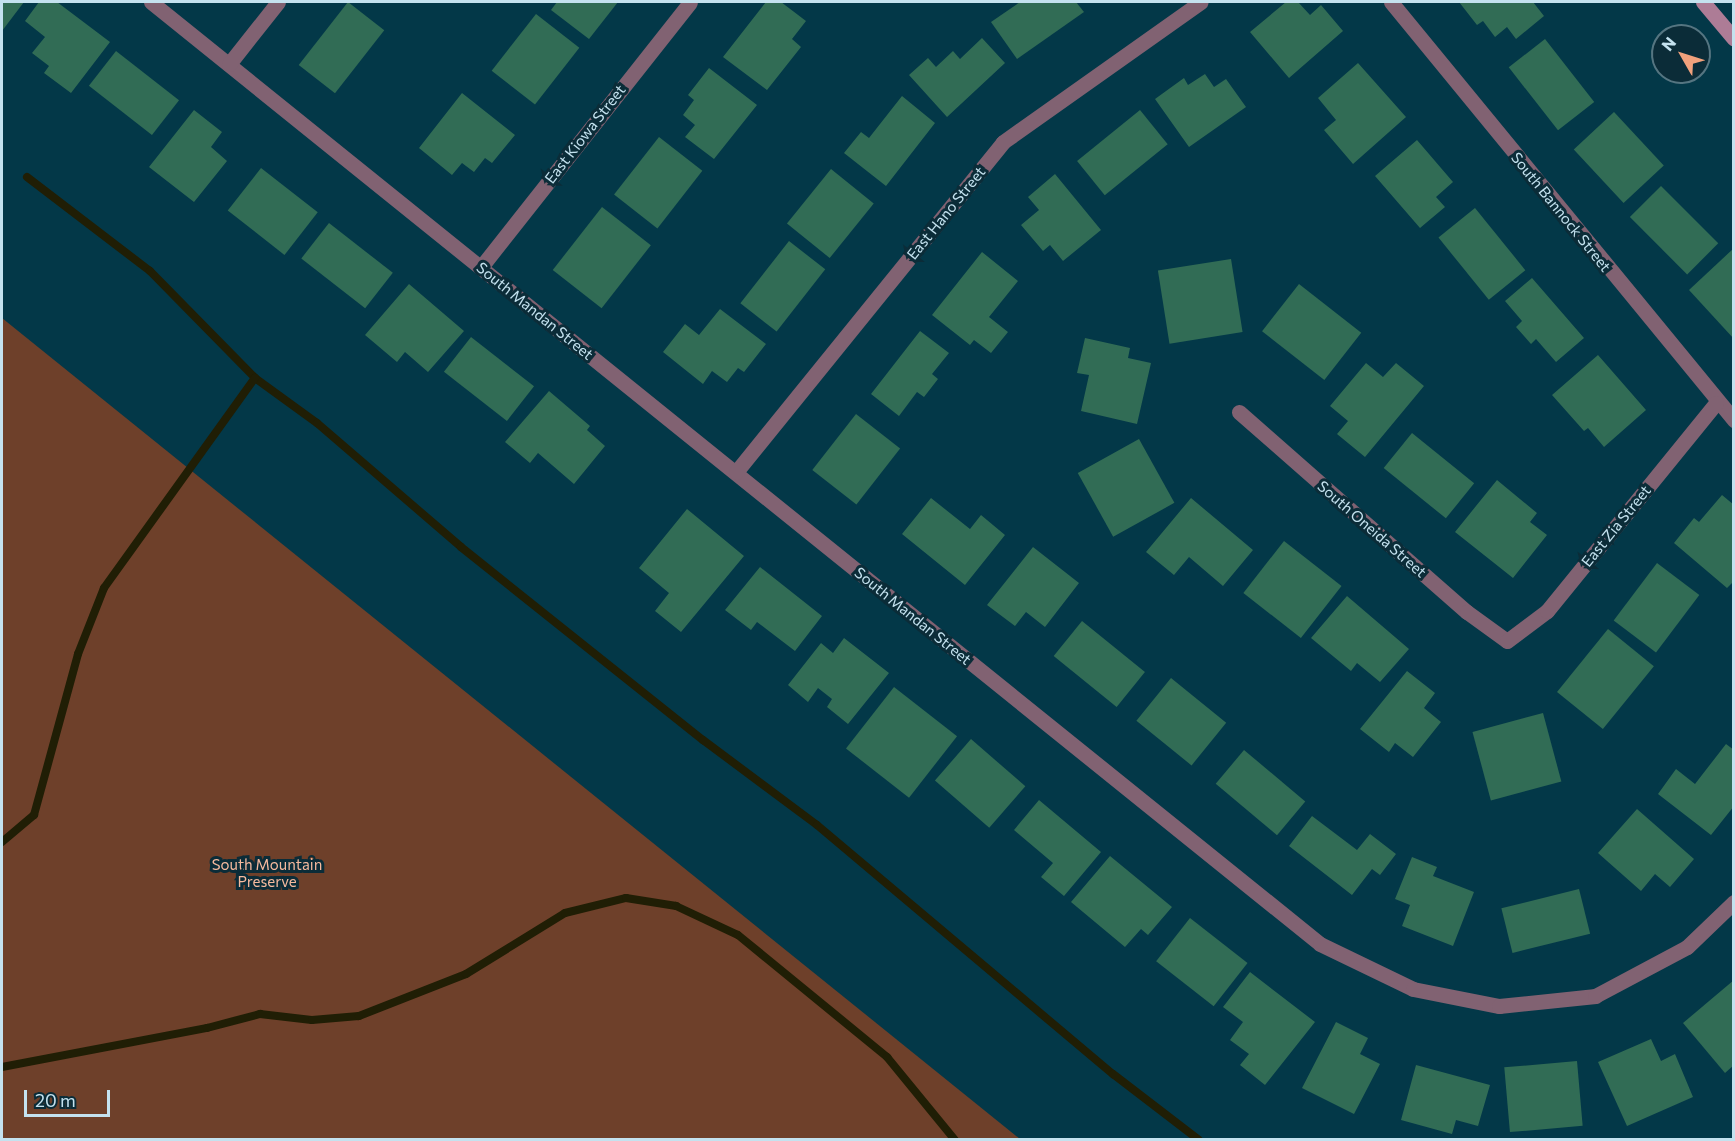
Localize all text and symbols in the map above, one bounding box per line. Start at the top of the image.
north arrow [1651,24,1711,84]
text: N [1657,33,1679,54]
street label: East Kiowa Street [541,81,629,187]
street label: South Bannock Street [1507,149,1615,275]
street label: East Hano Street [903,163,989,263]
street label: South Mandan Street [473,258,597,364]
street label: South Oneida Street [1314,477,1430,581]
street label: East Zia Street [1578,482,1654,570]
street label: South Mandan Street [851,563,975,669]
park label: South Mountain Preserve [212,855,322,890]
scale bar [27,1078,112,1116]
text: 20 m [35,1089,76,1111]

